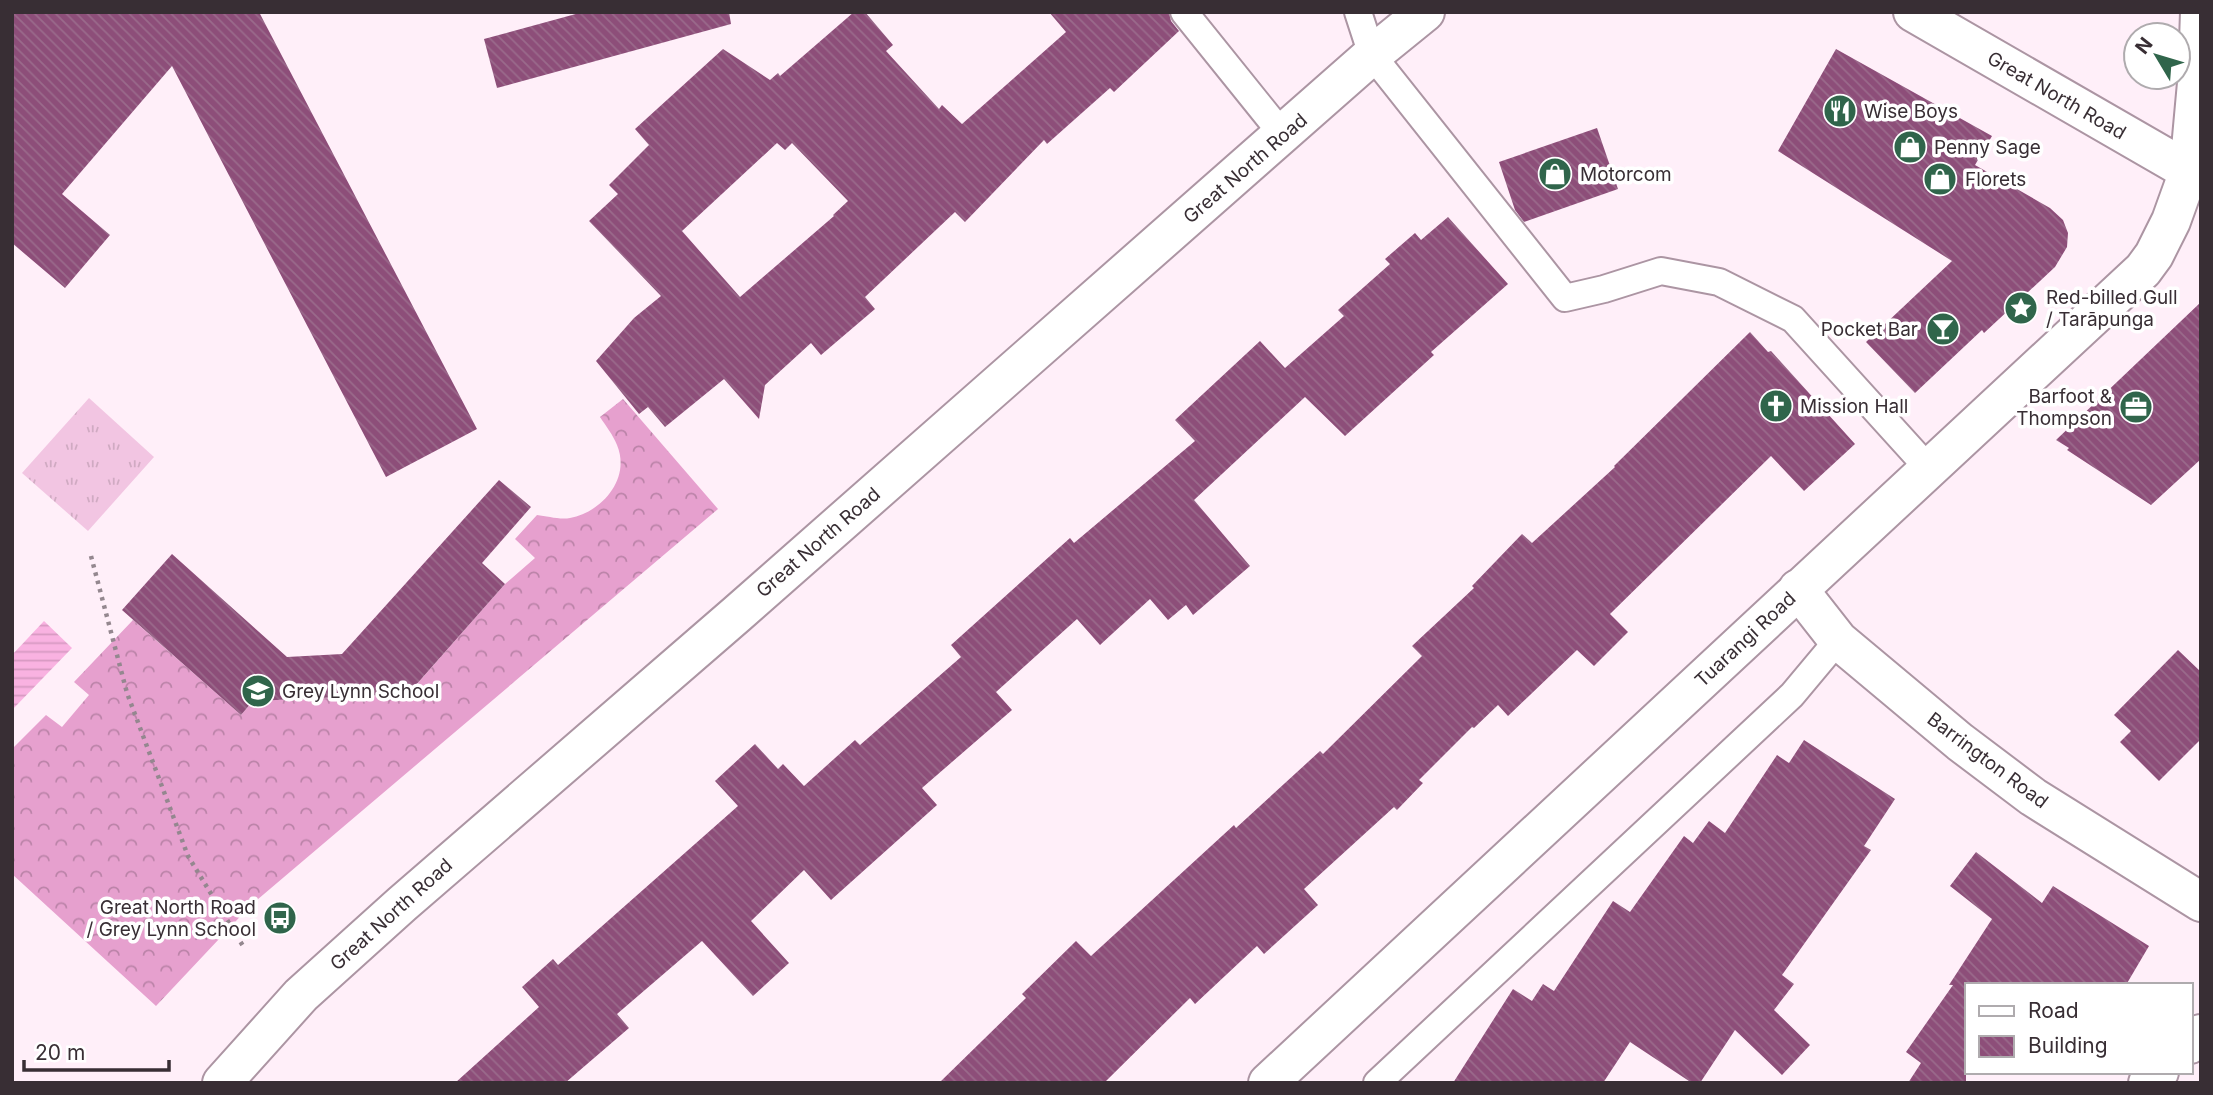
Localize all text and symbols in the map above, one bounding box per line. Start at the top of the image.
north arrow [2122,21,2192,91]
text: N [2130,33,2158,59]
street label: Great North Road [1983,46,2130,144]
restaurant icon: Wise Boys [1821,92,1859,130]
place label: Wise Boys [1864,100,1958,123]
street label: Great North Road [1179,108,1312,228]
shop icon: Penny Sage [1891,128,1929,166]
place label: Penny Sage [1934,136,2041,159]
shop icon: Motorcom [1536,155,1574,193]
shop icon: Florets [1921,160,1959,198]
place label: Motorcom [1580,163,1672,186]
place label: Florets [1965,168,2026,191]
place label: Red-billed Gull / Tarāpunga [2046,286,2178,331]
place icon: Red-billed Gull / Tarāpunga [2002,289,2040,327]
bar icon: Pocket Bar [1924,310,1962,348]
place label: Pocket Bar [1821,318,1918,341]
place label: Barfoot & Thompson [2016,385,2112,430]
church icon: Mission Hall [1757,387,1795,425]
office icon: Barfoot & Thompson [2117,388,2155,426]
place label: Mission Hall [1800,395,1908,418]
street label: Great North Road [752,482,885,602]
street label: Tuarangi Road [1690,587,1800,692]
school or university icon: Grey Lynn School [239,672,277,710]
place label: Grey Lynn School [282,680,439,703]
street label: Barrington Road [1923,707,2053,813]
street label: Great North Road [326,854,457,975]
place label: Great North Road / Grey Lynn School [86,896,256,941]
bus stop icon: Great North Road / Grey Lynn School [261,899,299,937]
legend [1965,983,2192,1074]
text: Road [2028,998,2079,1023]
scale bar [24,1028,170,1072]
text: Building [2028,1033,2108,1058]
text: 20 m [35,1040,85,1065]

